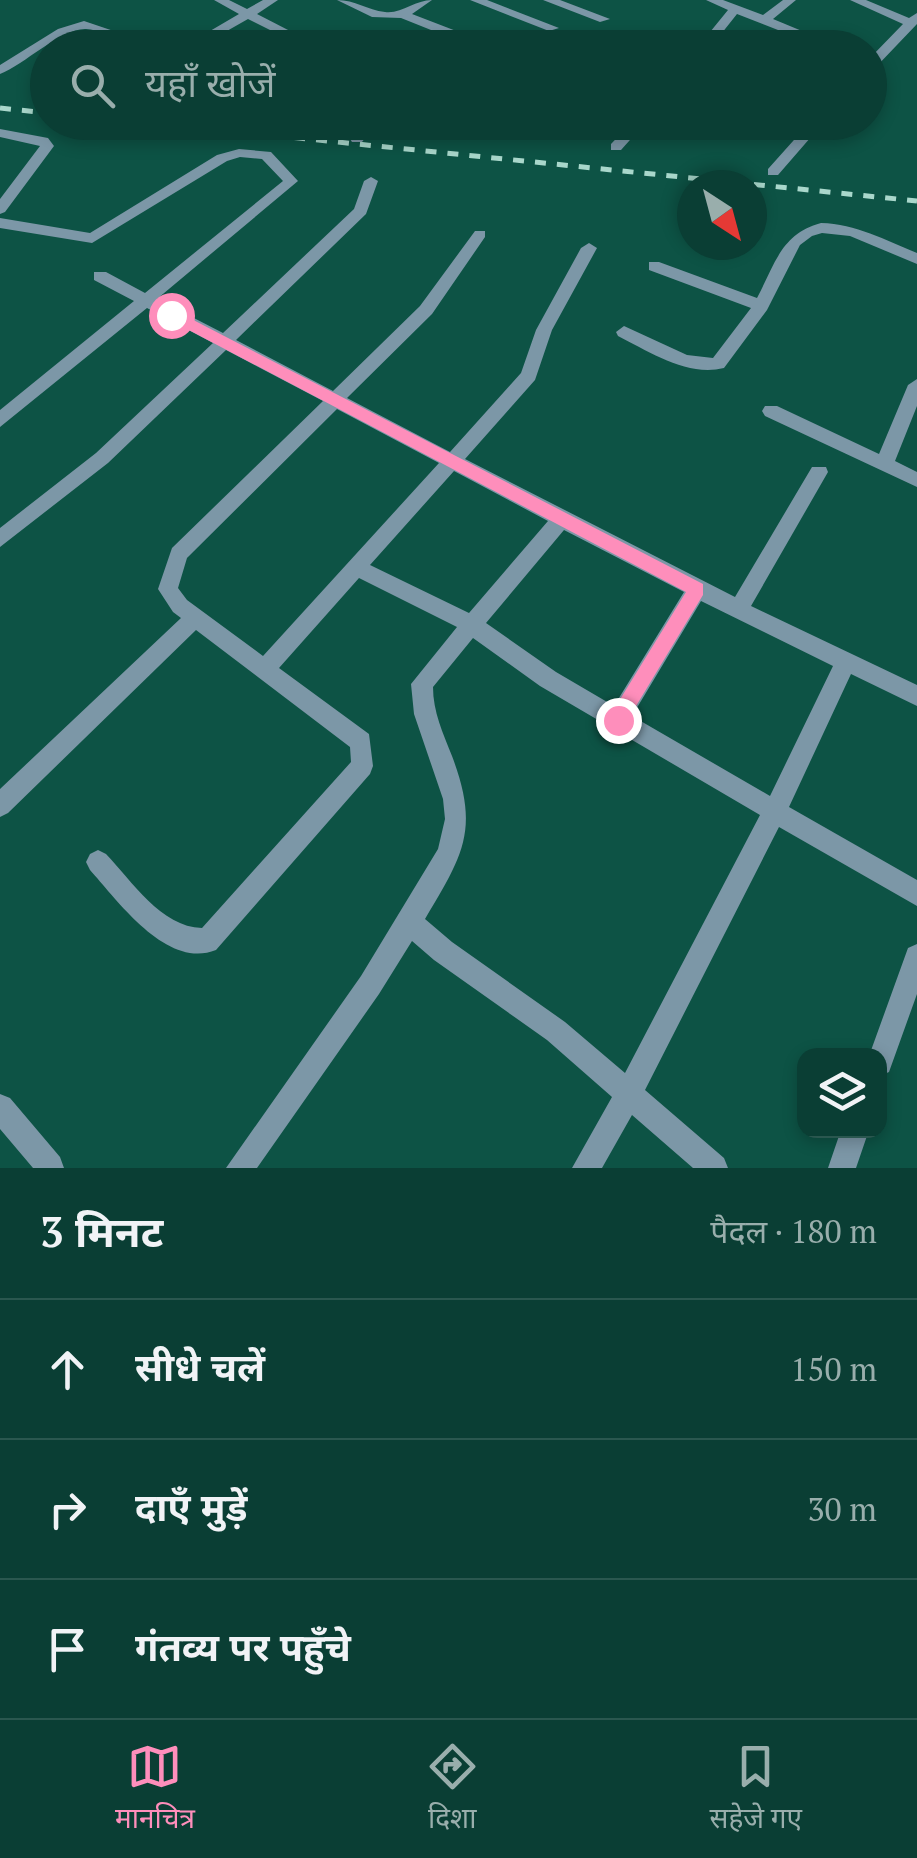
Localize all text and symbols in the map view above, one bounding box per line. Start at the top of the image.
search box [30,30,887,140]
icon: search [65,58,120,113]
text: यहाँ खोजें [145,58,275,108]
north arrow [677,170,767,260]
route start [149,293,195,339]
route end [596,698,642,744]
map controls [797,1048,887,1138]
button: layers [797,1048,887,1138]
text: 3 मिनट [40,1203,163,1259]
text: पैदल · 180 m [710,1210,877,1252]
icon: ahead [40,1342,95,1397]
text: सीधे चलें [135,1342,265,1392]
text: 150 m [790,1348,877,1390]
icon: right [40,1482,95,1537]
text: दाएँ मुड़ें [135,1482,247,1532]
text: 30 m [807,1488,877,1530]
icon: arrive [40,1622,95,1677]
text: गंतव्य पर पहुँचे [135,1622,351,1672]
tab: मानचित्र [115,1739,195,1839]
tab: दिशा [425,1739,480,1839]
tab: सहेजे गए [709,1739,802,1839]

